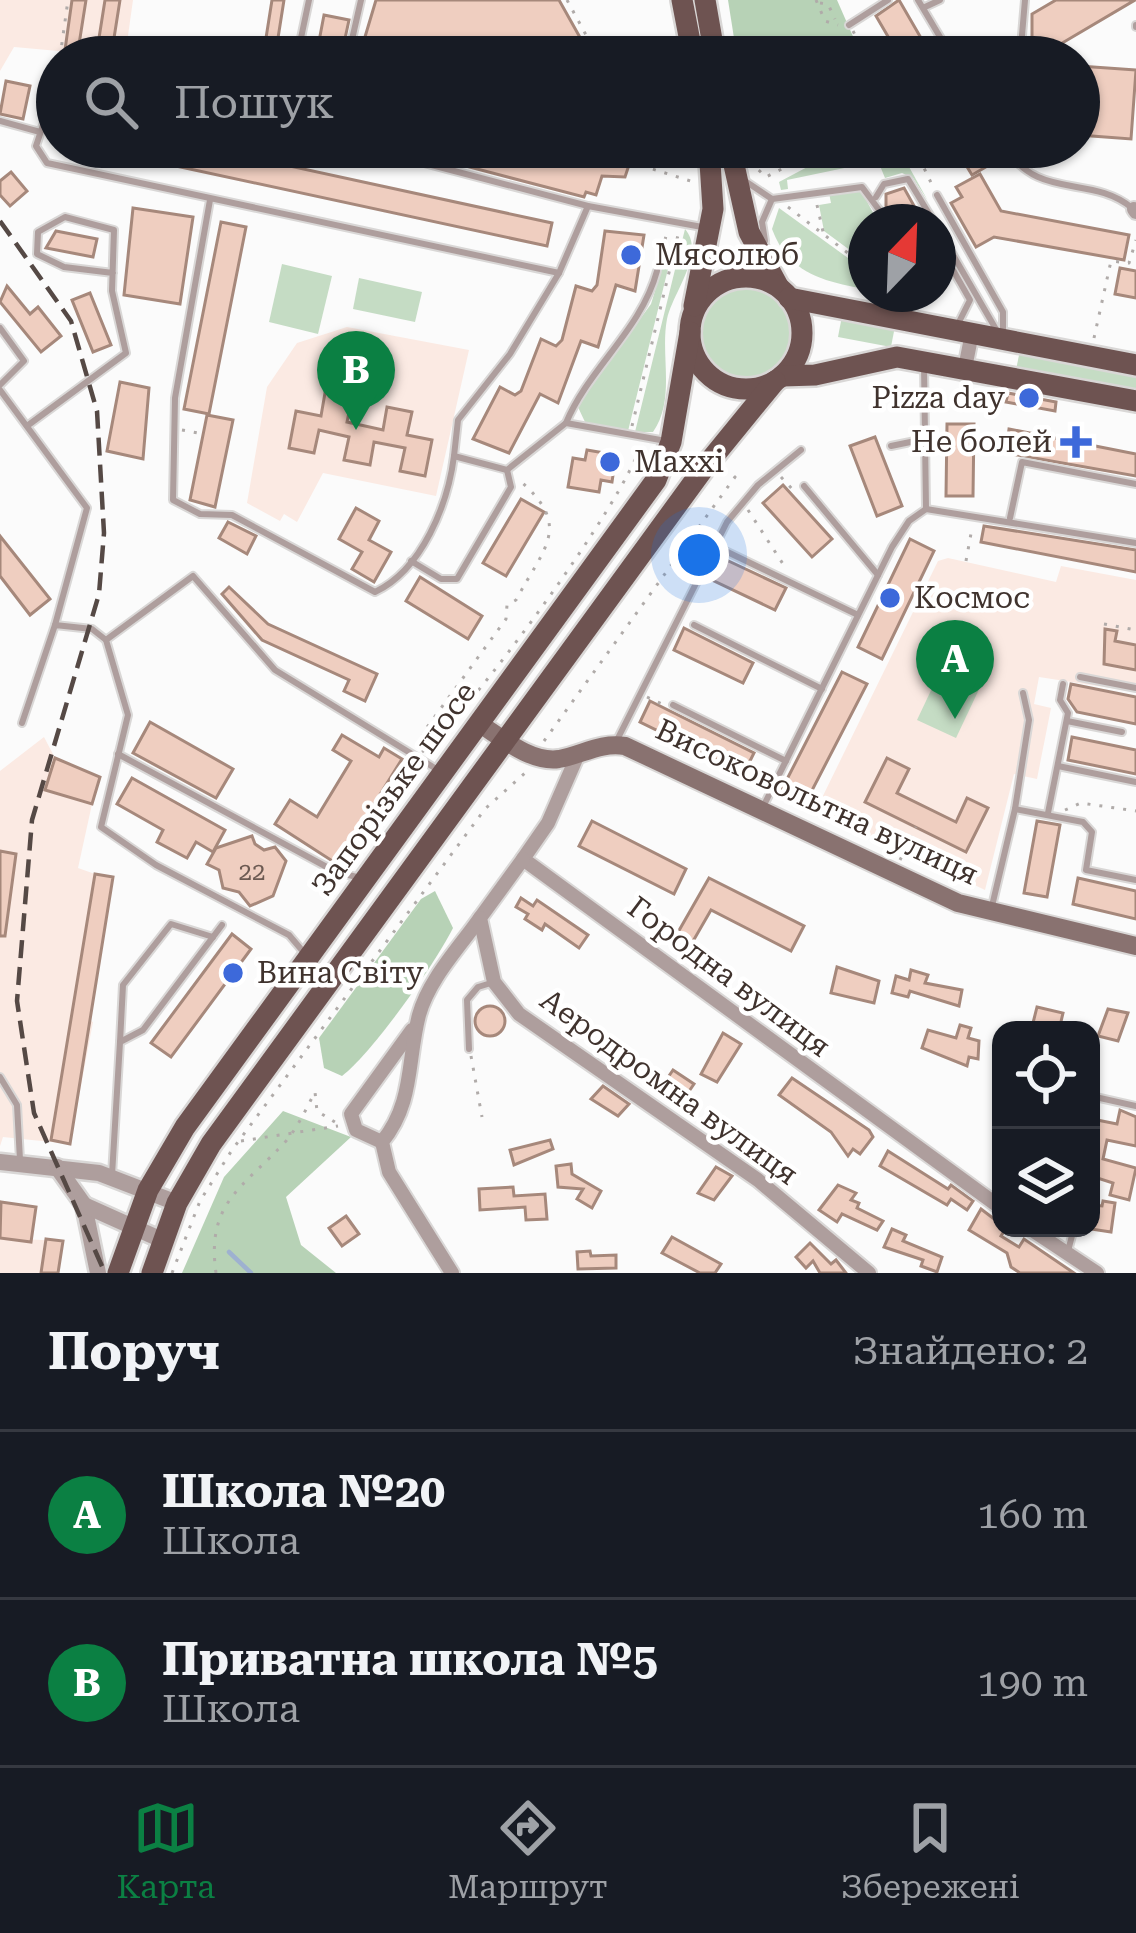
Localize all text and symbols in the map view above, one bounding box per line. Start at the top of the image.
search box [36,36,1100,168]
icon: search [78,69,144,135]
text: Пошук [174,76,334,129]
north arrow [848,204,956,312]
place label: Мясолюб [655,237,799,272]
marker: Мясолюб [618,242,644,268]
pin: B [317,331,395,430]
place label: Pizza day [871,380,1005,415]
marker: Pizza day [1016,385,1042,411]
place label: Не болей [911,424,1052,459]
marker: Не болей [1063,429,1089,455]
place label: Maxxi [634,444,724,479]
marker: Maxxi [597,449,623,475]
your location [669,525,729,585]
place label: Космос [914,580,1030,615]
marker: Космос [877,585,903,611]
pin: A [916,620,994,719]
street label: Запорізьке шосе [304,675,483,902]
street label: Високовольтна вулиця [650,711,984,892]
house number: 22 [239,858,265,886]
street label: Городна вулиця [621,889,837,1064]
place label: Вина Світу [257,955,424,990]
marker: Вина Світу [220,960,246,986]
street label: Аеродромна вулиця [534,981,805,1192]
map controls [992,1021,1100,1237]
button: locate [992,1021,1100,1129]
button: layers [992,1129,1100,1237]
text: Поруч [48,1322,220,1381]
text: Знайдено: 2 [852,1328,1088,1374]
text: Школа №20 [162,1465,445,1518]
text: A [73,1492,101,1538]
text: 160 m [977,1492,1088,1538]
text: Школа [162,1518,300,1564]
text: Приватна школа №5 [162,1633,658,1686]
text: B [73,1660,101,1706]
text: 190 m [977,1660,1088,1706]
text: Школа [162,1686,300,1732]
tab: Карта [116,1795,215,1906]
tab: Маршрут [448,1795,608,1906]
tab: Збережені [841,1795,1020,1906]

